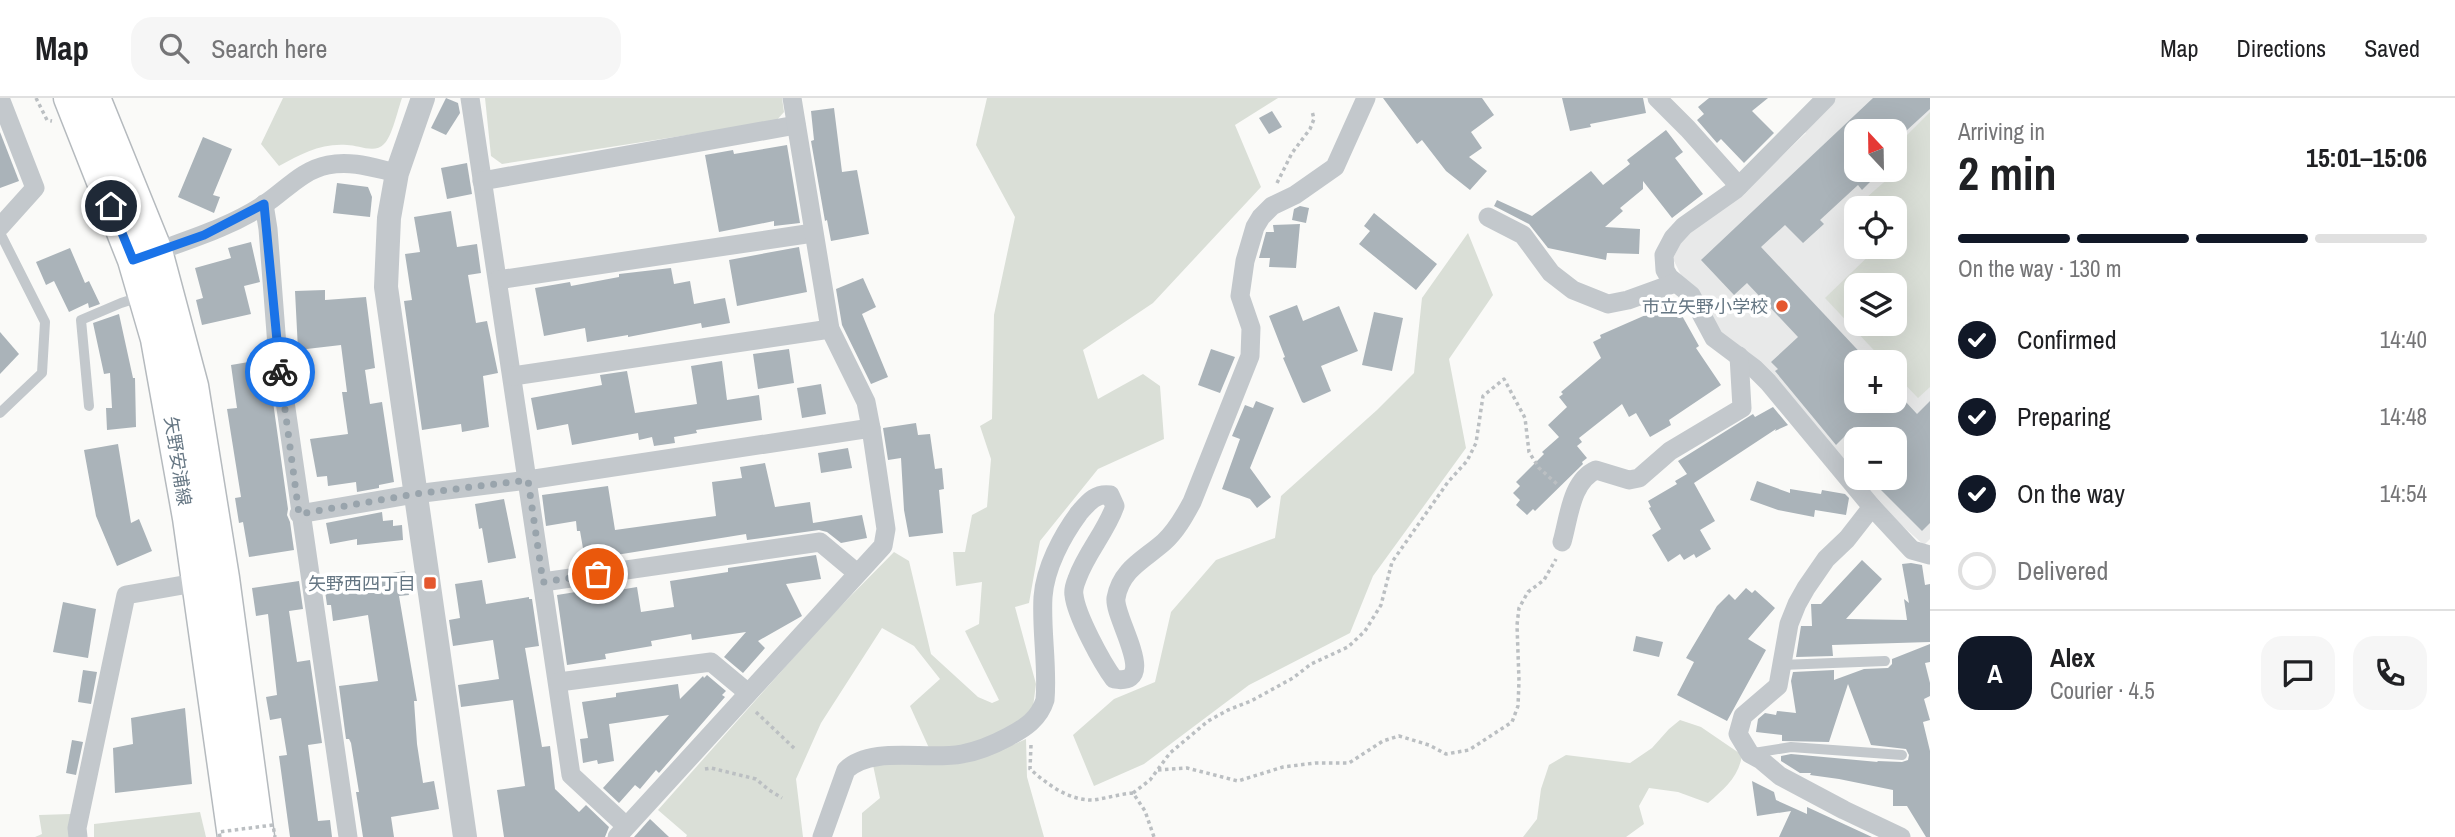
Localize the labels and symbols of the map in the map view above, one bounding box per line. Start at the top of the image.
north arrow [1844,119,1908,182]
pin [81,176,141,236]
place label: 市立矢野小学校 [1642,294,1768,319]
marker: 市立矢野小学校 [1774,298,1790,314]
courier [245,337,315,407]
street label: 矢野安浦線 [159,415,197,507]
pin [568,544,628,604]
place label: 矢野西四丁目 [308,571,416,596]
marker: 矢野西四丁目 [422,575,438,591]

